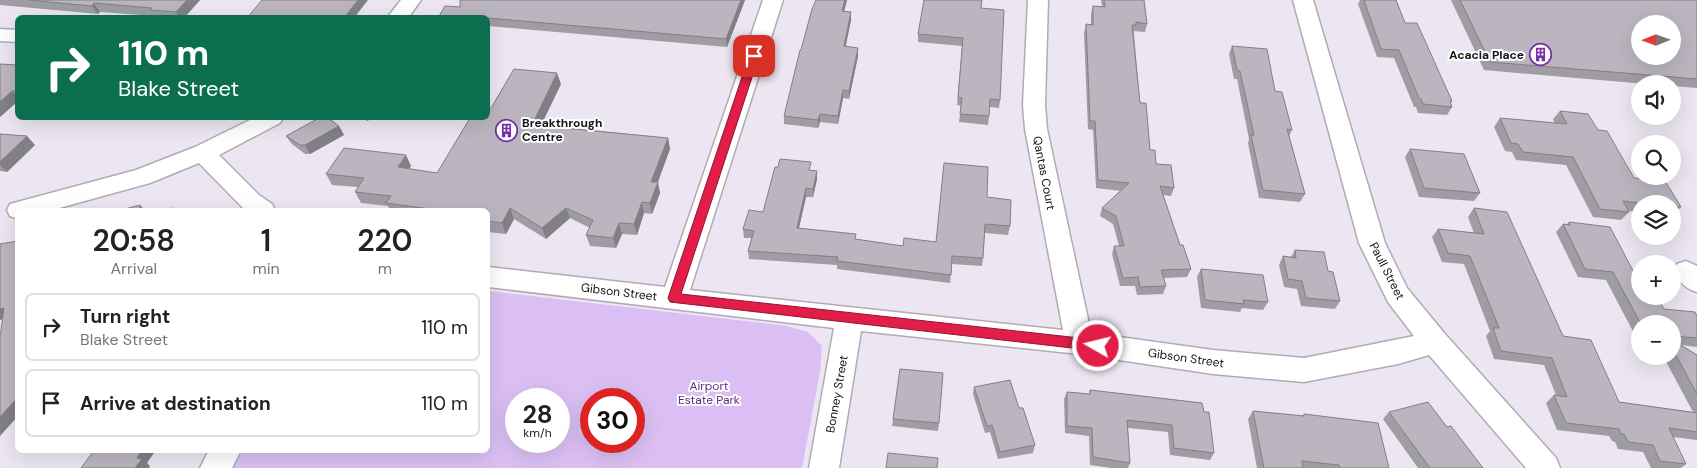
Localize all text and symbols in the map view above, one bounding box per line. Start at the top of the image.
north arrow [1631,15,1681,65]
map controls [1631,15,1681,365]
text: 110 m [118,30,209,76]
icon: right [35,35,100,100]
pin [733,35,775,77]
icon: arrive [740,42,768,70]
building icon: Acacia Place [1528,43,1552,67]
place label: Acacia Place [1449,47,1524,63]
text: Blake Street [118,74,239,103]
button: sound [1631,75,1681,125]
place label: Breakthrough Centre [522,115,602,145]
building icon: Breakthrough Centre [494,118,518,142]
street label: Qantas Court [1029,135,1059,212]
button: search [1631,135,1681,185]
button: layers [1631,195,1681,245]
text: 20:58 [92,221,175,260]
text: 1 [261,221,271,260]
text: 220 [357,221,413,260]
street label: Paull Street [1366,239,1408,303]
button: + [1631,255,1681,305]
text: Arrival [110,258,157,279]
text: min [252,258,280,279]
text: m [378,258,392,279]
street label: Gibson Street [580,279,658,305]
text: Turn right [80,304,170,329]
icon: right [37,313,65,341]
text: 110 m [421,315,468,340]
button: − [1631,315,1681,365]
position arrow [1071,319,1123,371]
text: Blake Street [80,329,168,350]
street label: Gibson Street [1147,345,1225,371]
street label: Bonney Street [822,354,852,434]
park label: Airport Estate Park [678,378,740,408]
speed limit sign: 30 [580,388,645,453]
icon: arrive [37,389,65,417]
text: Arrive at destination [80,391,271,416]
text: 110 m [421,391,468,416]
text: 28 [522,398,553,431]
text: km/h [523,425,552,441]

